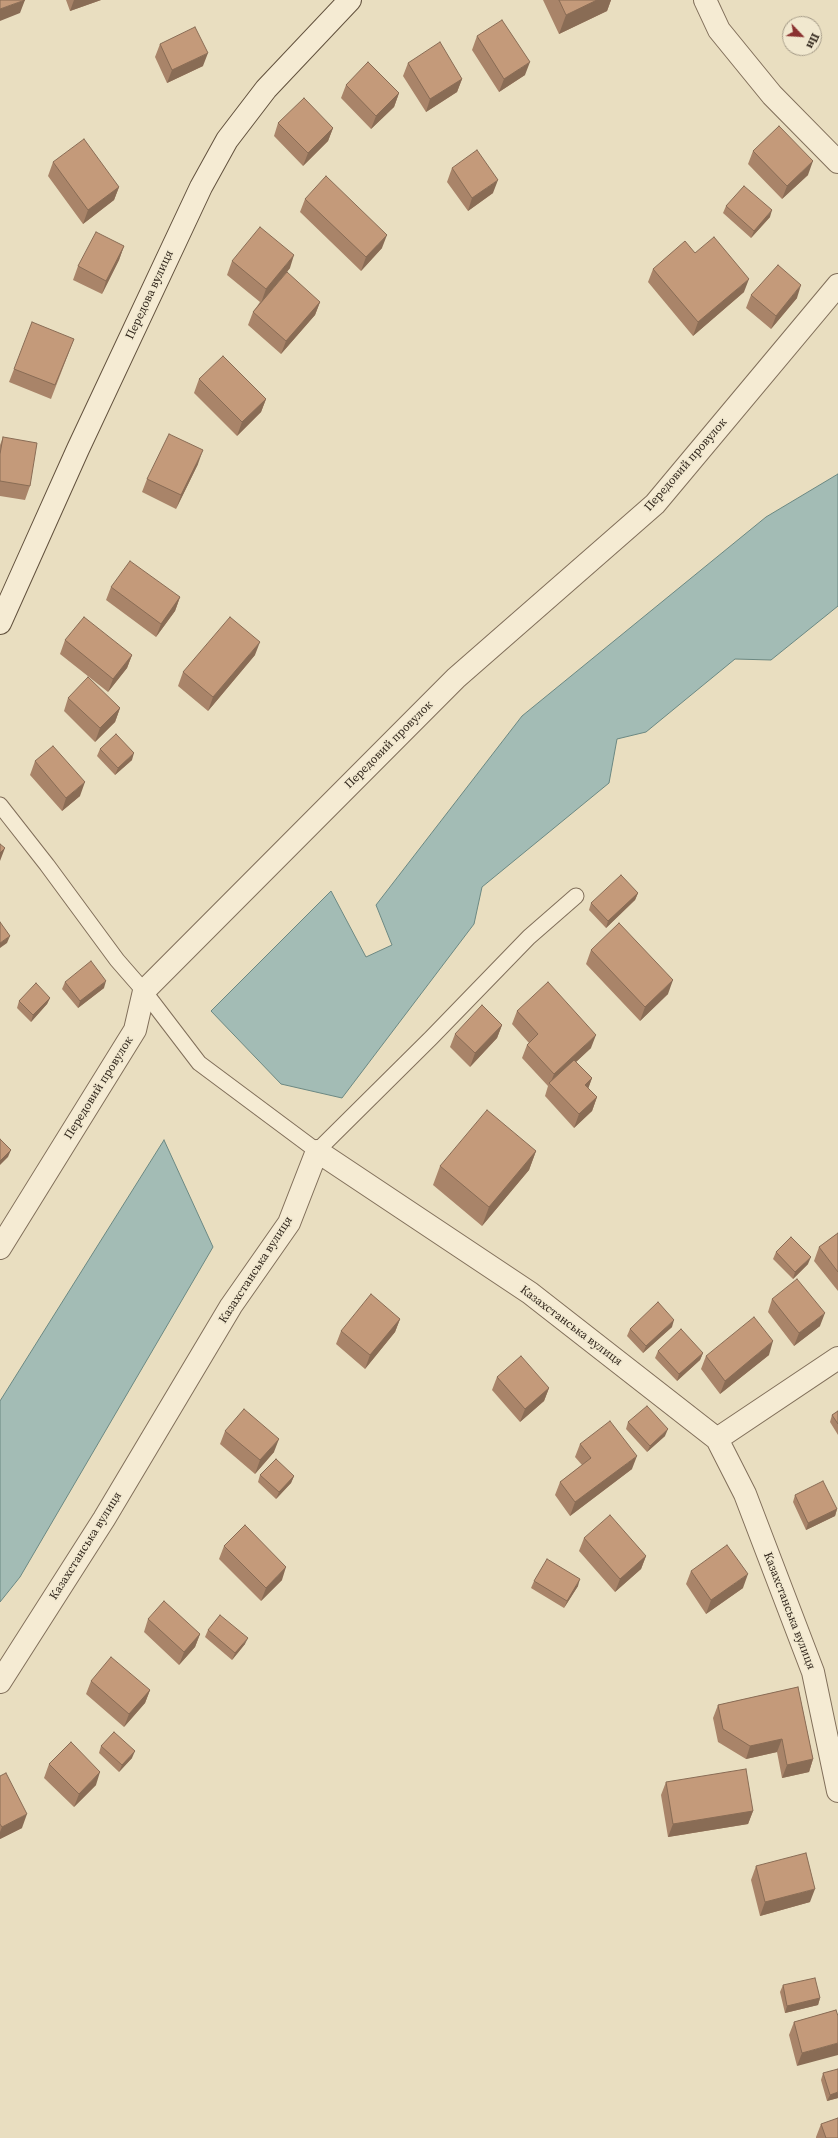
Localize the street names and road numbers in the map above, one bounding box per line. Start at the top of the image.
street label: Передова вулиця [123,248,177,342]
street label: Передовий провулок [642,416,730,514]
street label: Передовий провулок [342,698,436,792]
street label: Передовий провулок [61,1034,137,1142]
street label: Казахстанська вулиця [216,1214,296,1326]
street label: Казахстанська вулиця [517,1283,625,1369]
street label: Казахстанська вулиця [47,1489,125,1603]
street label: Казахстанська вулиця [760,1550,818,1672]

